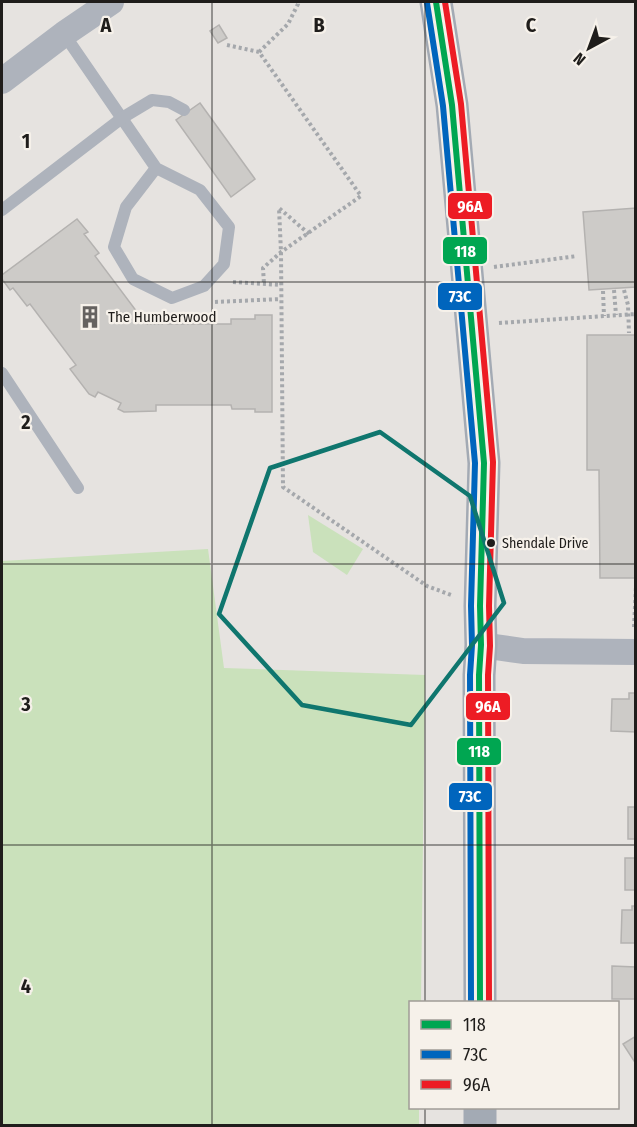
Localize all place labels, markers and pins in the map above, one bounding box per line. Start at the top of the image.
building icon: The Humberwood [77,304,103,330]
place label: The Humberwood [108,308,217,326]
place label: Shendale Drive [502,535,588,552]
marker: Shendale Drive [485,537,497,549]

